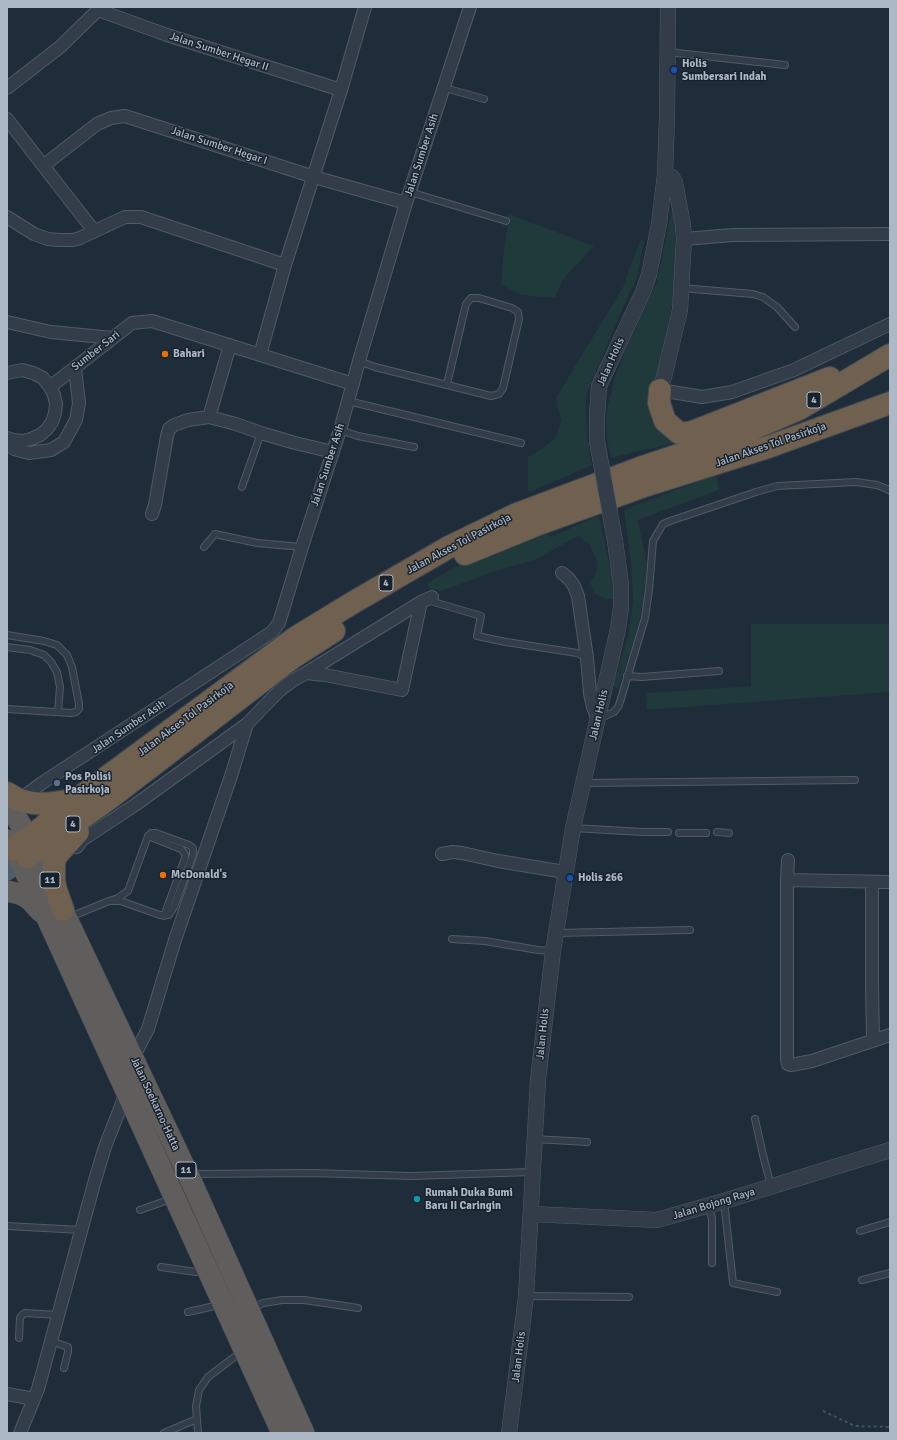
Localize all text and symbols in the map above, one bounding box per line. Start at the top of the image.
street label: Jalan Sumber Hegar II [168,30,270,74]
place label: Holis Sumbersari Indah [682,57,767,83]
marker: Holis Sumbersari Indah [669,65,679,75]
street label: Jalan Sumber Asih [402,112,442,198]
street label: Jalan Sumber Hegar I [169,124,269,168]
street label: Sumber Sari [69,328,123,374]
street label: Jalan Holis [594,336,628,388]
place label: Bahari [173,347,205,361]
marker: Bahari [160,349,170,359]
road number: 4 [807,392,821,408]
street label: Jalan Akses Tol Pasirkoja [714,420,828,470]
street label: Jalan Sumber Asih [308,422,348,508]
street label: Jalan Akses Tol Pasirkoja [405,511,513,577]
road number: 4 [379,575,393,591]
street label: Jalan Akses Tol Pasirkoja [136,679,236,759]
street label: Jalan Holis [587,688,611,742]
street label: Jalan Sumber Asih [89,697,169,757]
place label: Pos Polisi Pasirkoja [65,770,111,796]
marker: Pos Polisi Pasirkoja [52,778,62,788]
road number: 4 [66,816,80,832]
place label: McDonald's [171,868,227,882]
marker: McDonald's [158,870,168,880]
place label: Holis 266 [578,871,623,885]
road number: 11 [40,872,60,888]
marker: Holis 266 [565,873,575,883]
street label: Jalan Holis [534,1008,552,1060]
street label: Jalan Soekarno-Hatta [128,1055,182,1153]
road number: 11 [176,1162,196,1178]
street label: Jalan Bojong Raya [671,1185,757,1223]
place label: Rumah Duka Bumi Baru II Caringin [425,1186,513,1212]
marker: Rumah Duka Bumi Baru II Caringin [412,1194,422,1204]
street label: Jalan Holis [509,1331,529,1383]

